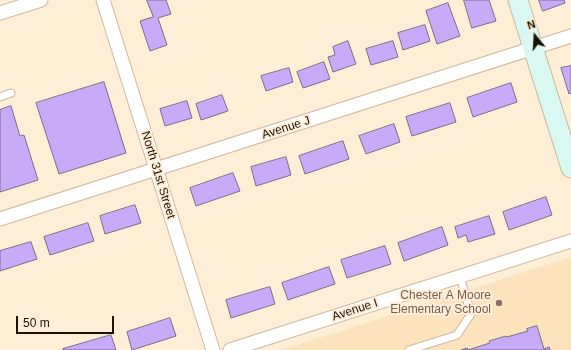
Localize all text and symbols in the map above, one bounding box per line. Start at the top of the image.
north arrow [515,16,555,56]
text: N [526,18,537,32]
street label: Avenue J [260,113,312,143]
street label: North 31st Street [138,130,178,220]
place label: Chester A Moore Elementary School [390,289,491,317]
street label: Avenue I [330,296,380,324]
marker: Chester A Moore Elementary School [494,298,504,308]
scale bar [18,308,116,334]
text: 50 m [23,316,50,330]

